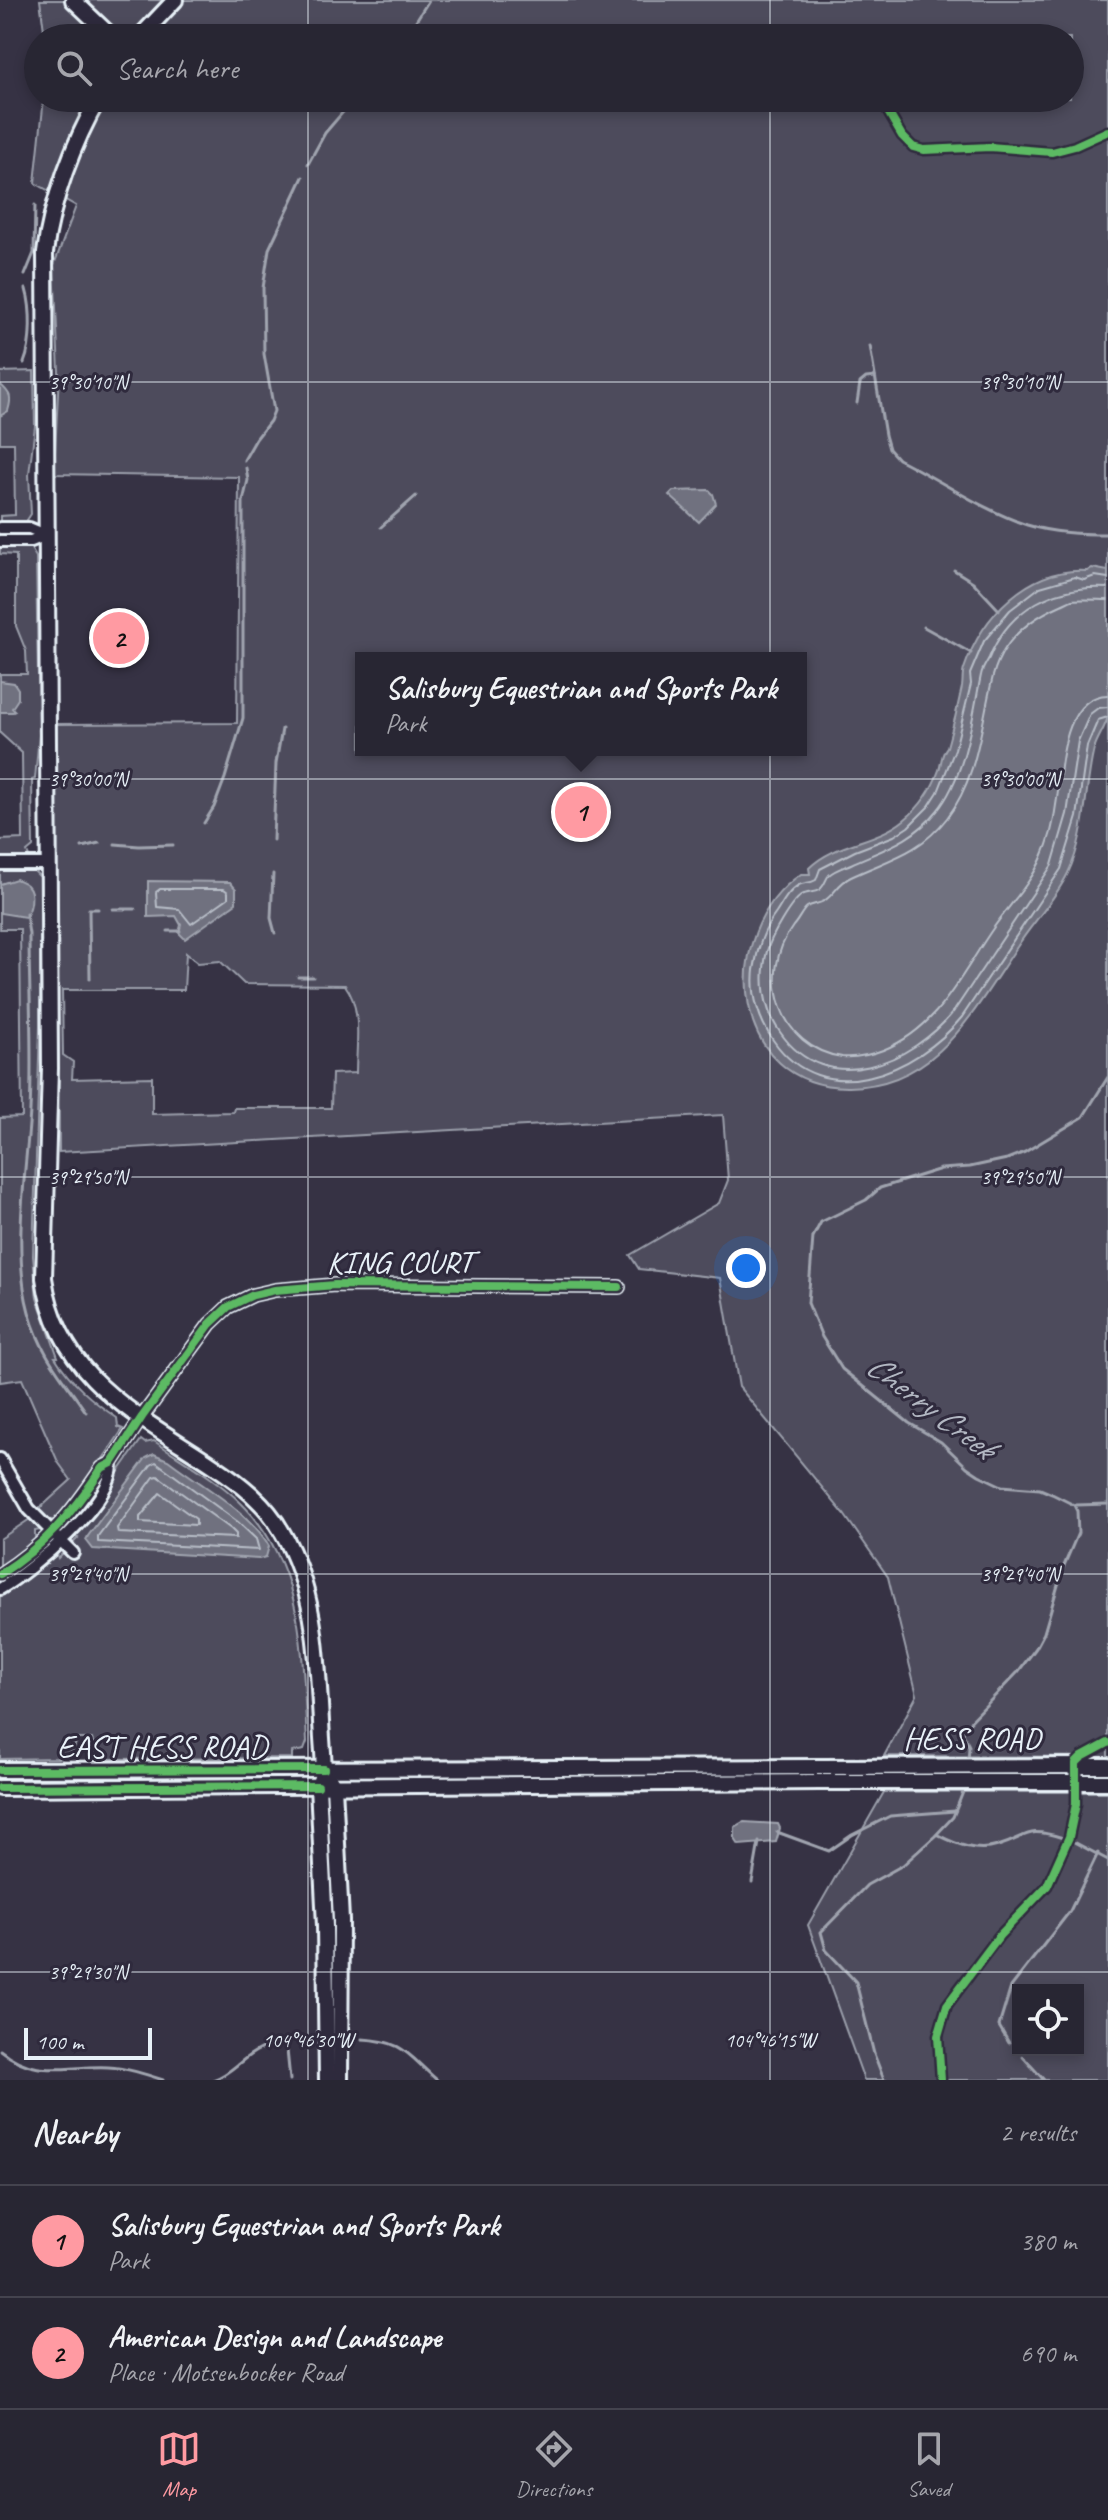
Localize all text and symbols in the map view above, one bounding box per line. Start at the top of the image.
search box [24,24,1084,112]
icon: search [52,46,96,90]
text: Search here [116,49,238,87]
text: 39°30'10"N [49,370,130,395]
text: 39°30'10"N [981,370,1062,395]
pin: 2 [93,608,145,668]
popup [355,652,807,756]
text: Salisbury Equestrian and Sports Park [385,669,777,707]
text: Park [385,707,427,740]
text: 39°30'00"N [49,767,130,792]
text: 39°30'00"N [981,767,1062,792]
pin: 1 [555,782,607,842]
text: 39°29'50"N [49,1165,130,1190]
text: 39°29'50"N [981,1165,1062,1190]
street label: KING COURT [327,1242,482,1283]
your location [726,1248,766,1288]
water label: Cherry Creek [858,1344,1009,1472]
text: 39°29'40"N [49,1562,130,1587]
text: 39°29'40"N [981,1562,1062,1587]
street label: HESS ROAD [903,1718,1043,1759]
street label: EAST HESS ROAD [57,1726,270,1767]
text: 39°29'30"N [49,1960,130,1985]
map controls [1012,1984,1084,2056]
button: locate [1012,1984,1084,2056]
scale bar [24,2024,152,2060]
text: 100 m [36,2028,83,2056]
text: 104°46'30"W [263,2028,357,2053]
text: 104°46'15"W [725,2028,819,2053]
text: Nearby [32,2111,118,2154]
text: 2 results [1000,2116,1076,2149]
text: Salisbury Equestrian and Sports Park [108,2206,500,2244]
text: 1 [52,2225,64,2258]
text: 380 m [1020,2225,1076,2258]
text: Park [108,2244,149,2277]
text: American Design and Landscape [108,2318,441,2356]
text: 2 [52,2337,64,2370]
text: 690 m [1020,2337,1076,2370]
text: Place · Motsenbocker Road [108,2356,344,2389]
tab: Map [157,2427,201,2503]
tab: Directions [516,2427,592,2503]
tab: Saved [907,2427,951,2503]

